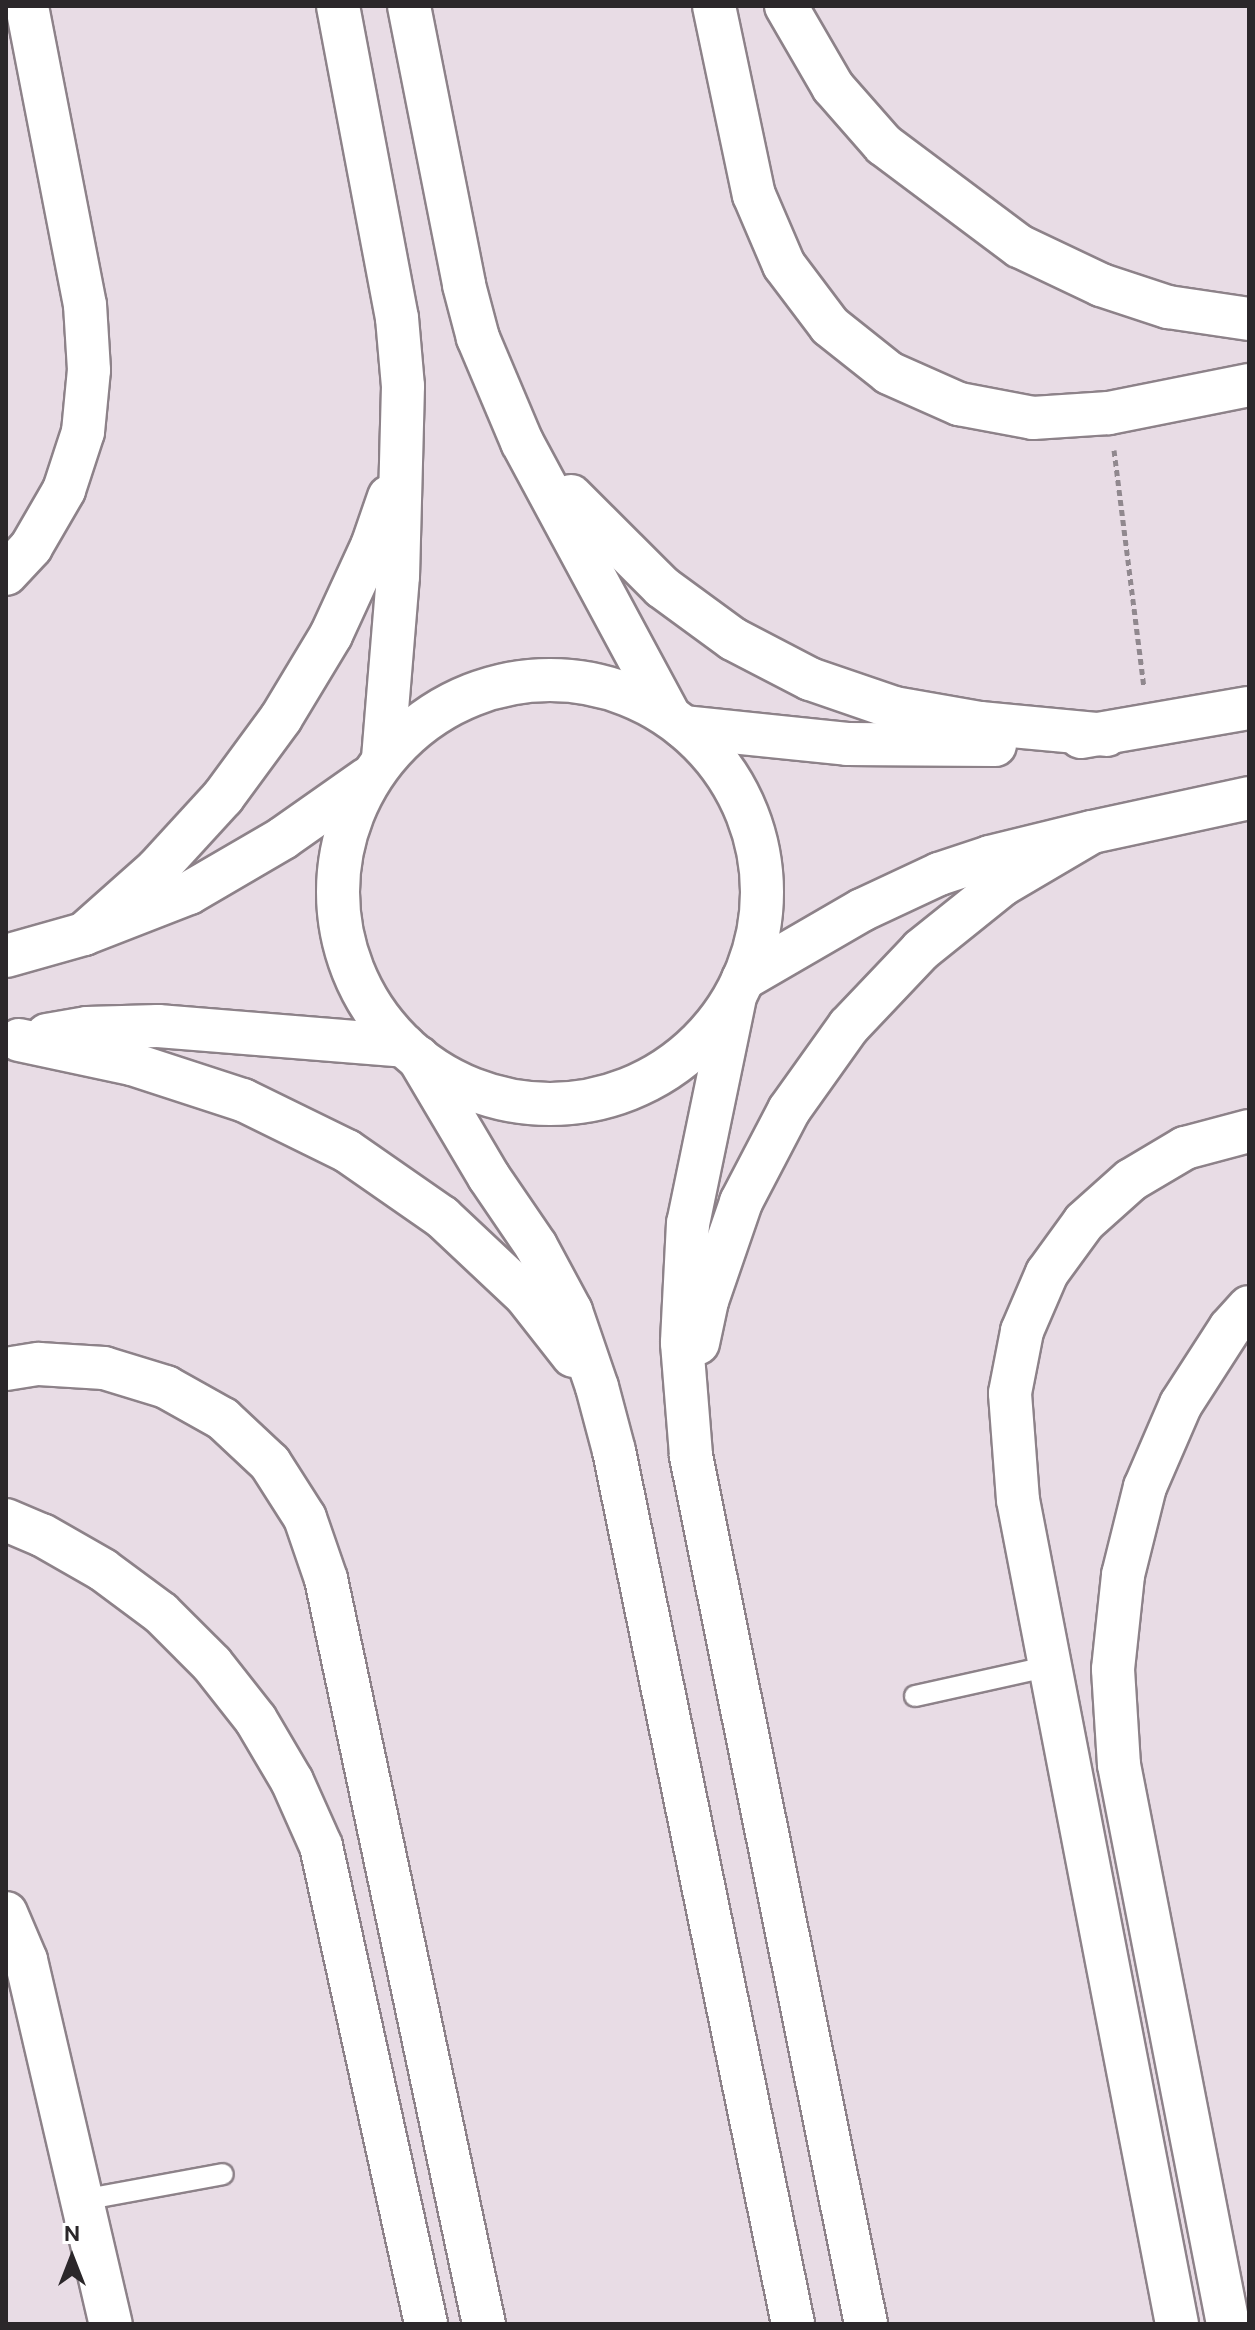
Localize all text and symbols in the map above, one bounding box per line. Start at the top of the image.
north arrow [32,2218,112,2298]
text: N [64,2219,80,2248]

